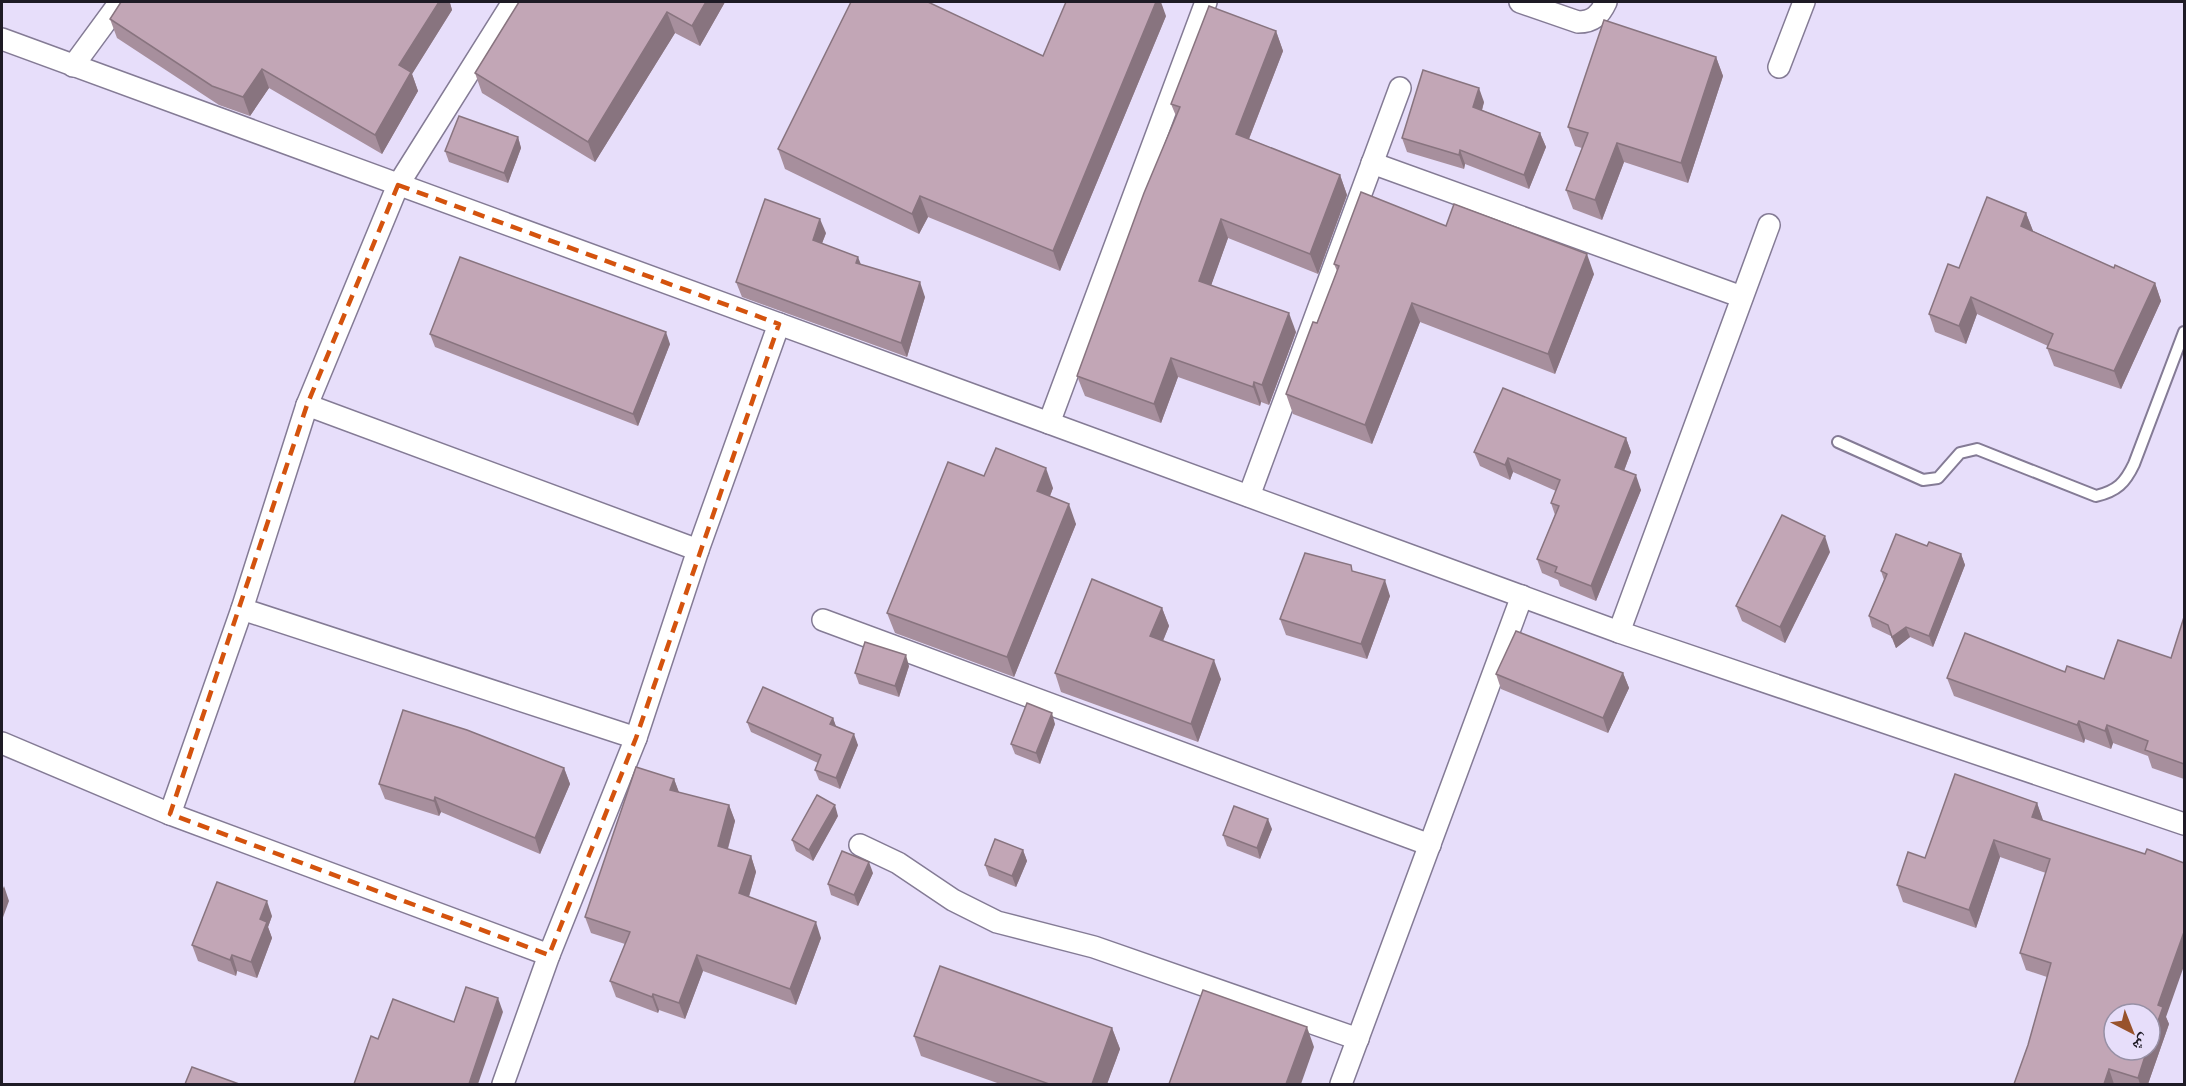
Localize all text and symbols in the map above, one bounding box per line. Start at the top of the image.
north arrow [2102,1002,2162,1062]
text: ش [2128,1029,2155,1056]

